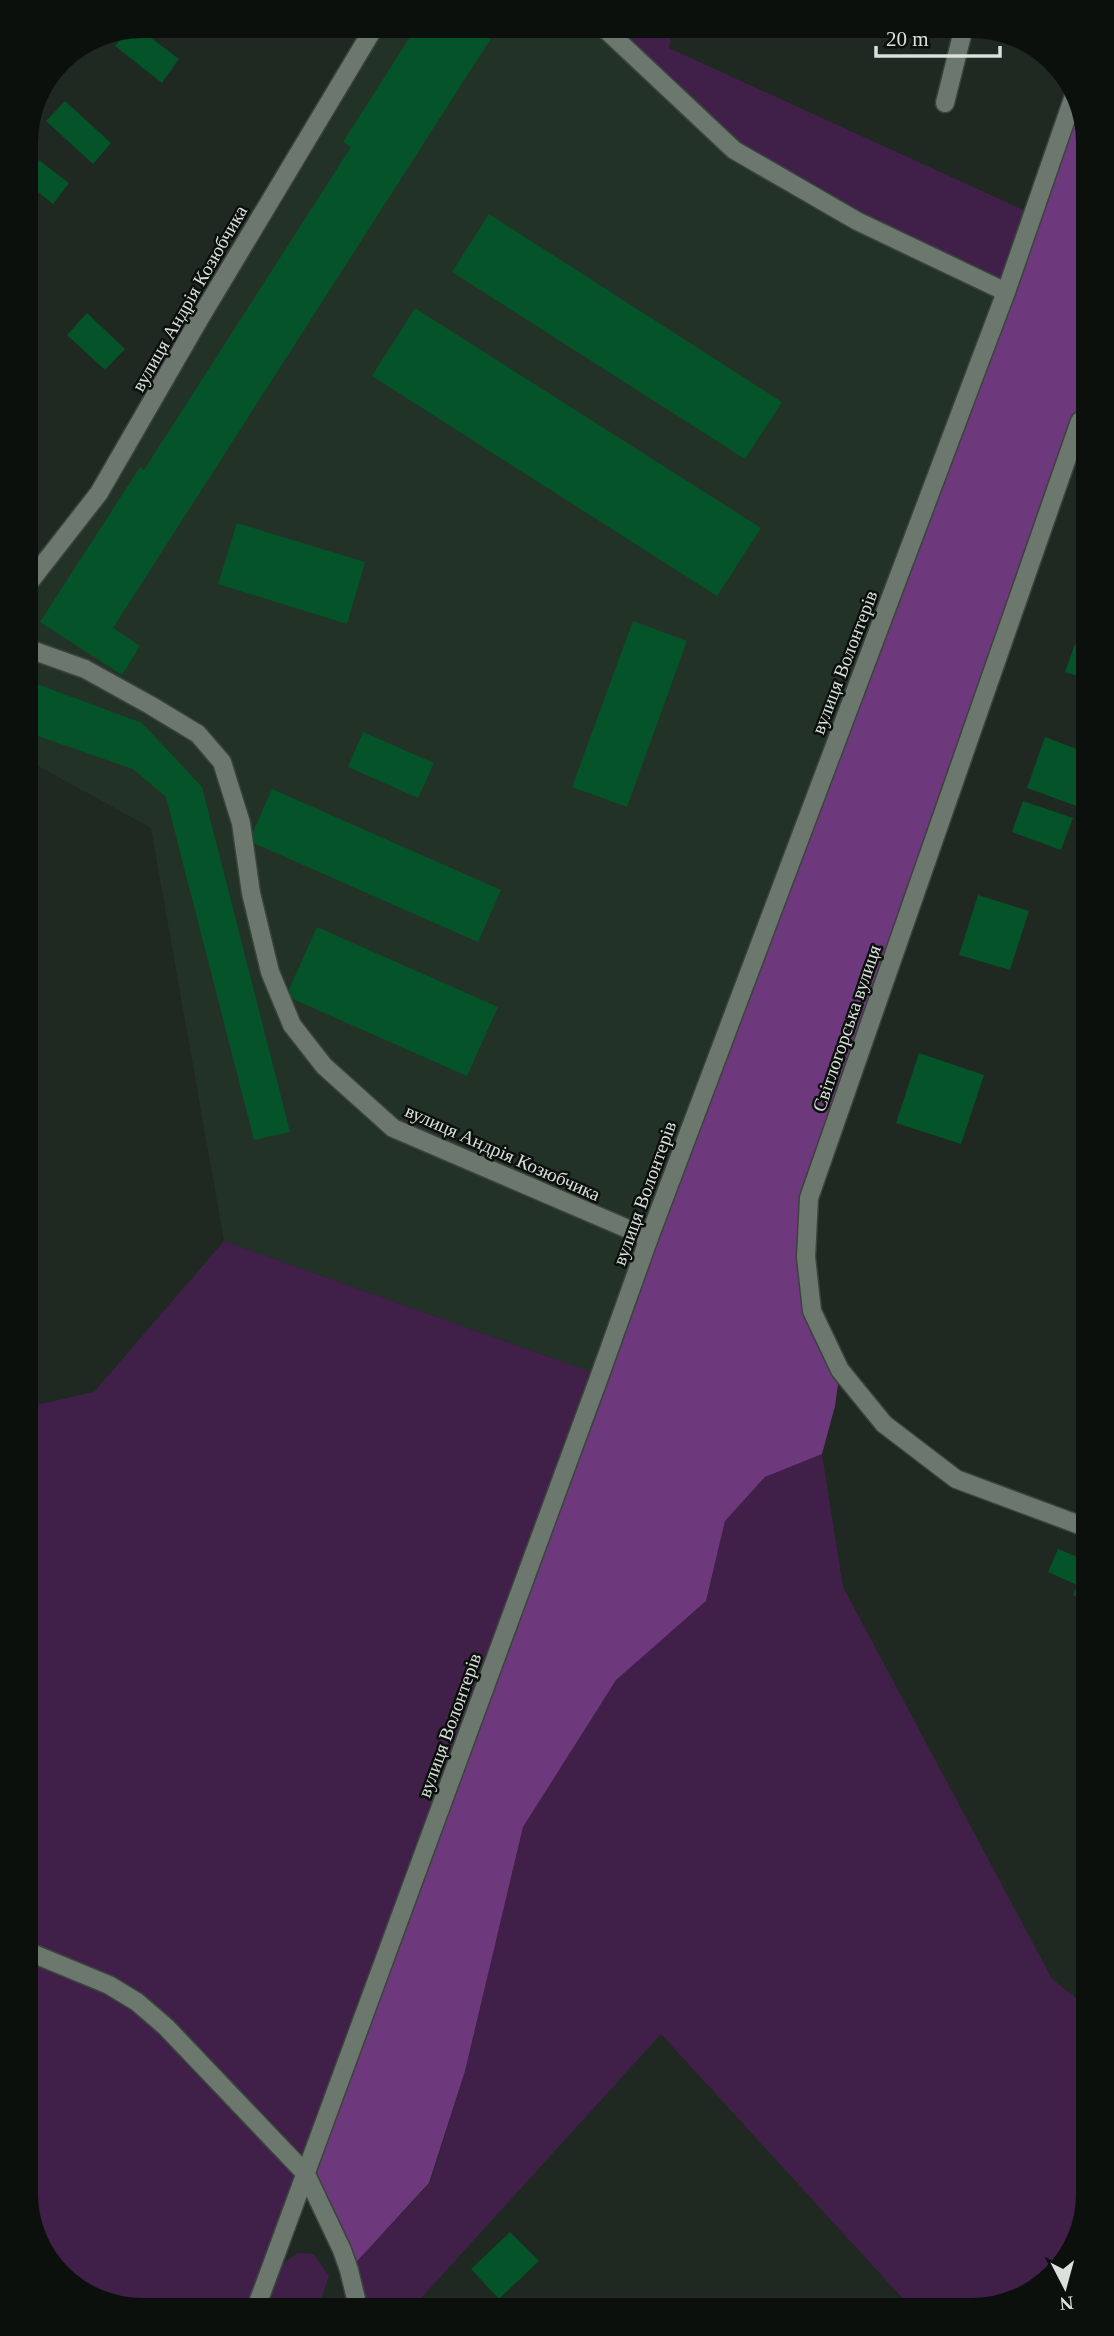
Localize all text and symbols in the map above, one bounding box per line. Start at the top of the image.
scale bar [876,14,1000,58]
text: 20 m [886,27,929,51]
street label: вулиця Андрія Козюбчика [128,201,252,395]
street label: вулиця Волонтерів [807,588,881,737]
street label: Світлогорська вулиця [808,942,885,1114]
street label: вулиця Андрія Козюбчика [402,1100,604,1205]
street label: вулиця Волонтерів [609,1118,680,1268]
street label: вулиця Волонтерів [414,1650,485,1800]
north arrow [1030,2252,1100,2322]
text: N [1059,2292,1075,2315]

